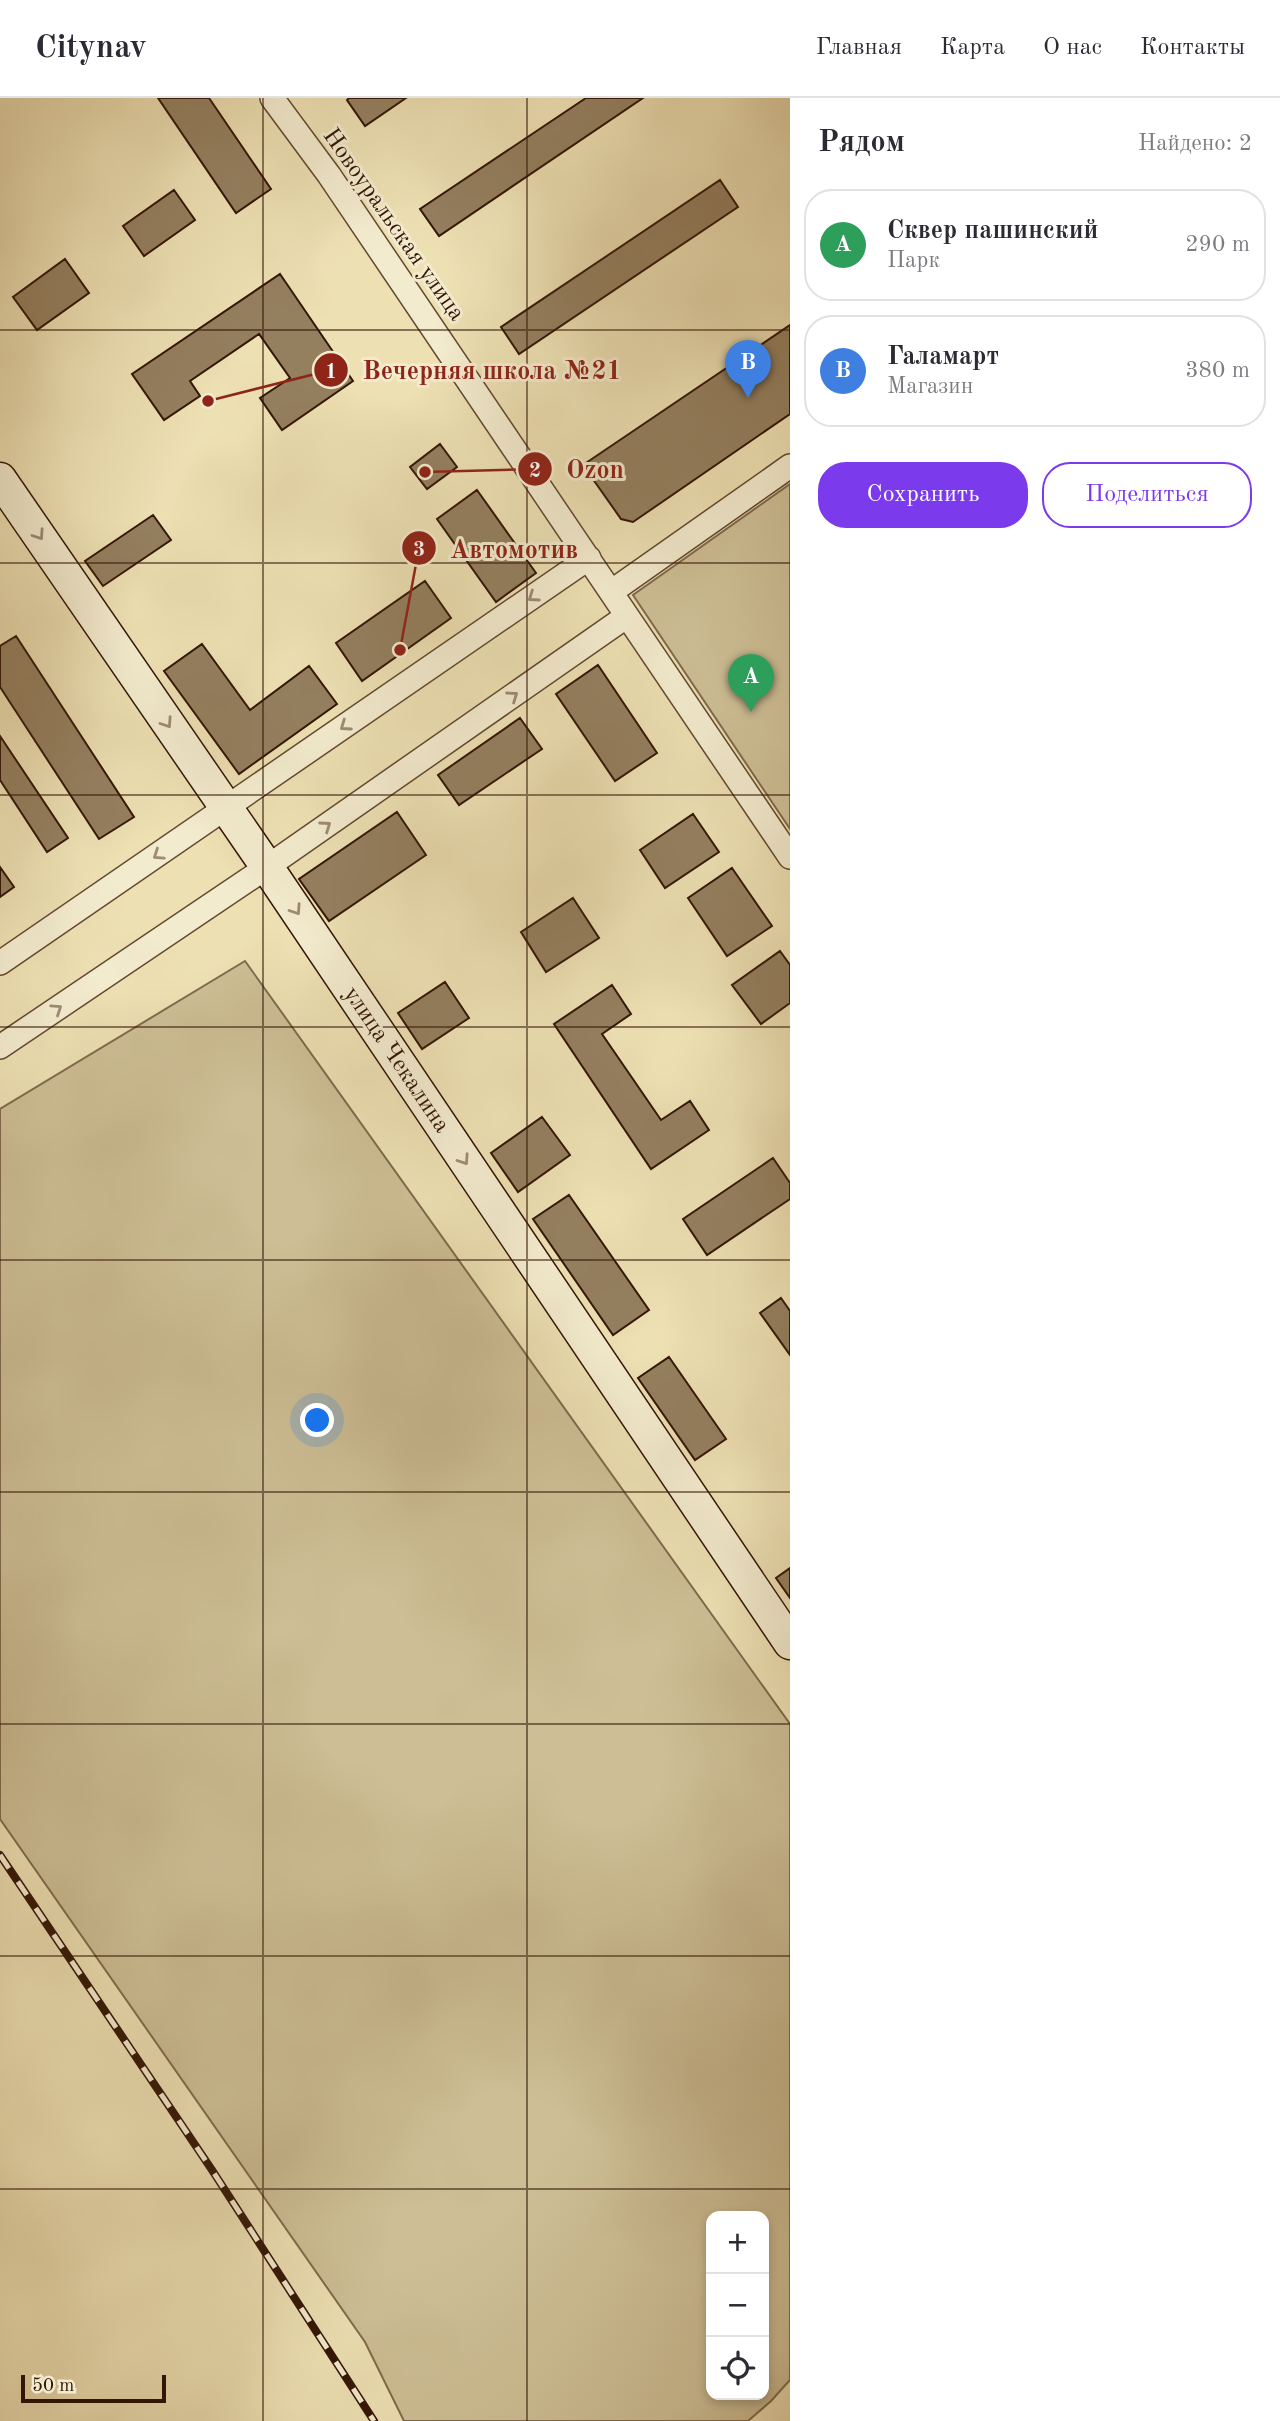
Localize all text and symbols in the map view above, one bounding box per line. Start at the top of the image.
text: Citynav [35,32,147,65]
text: Главная [816,36,902,60]
text: Карта [940,36,1005,60]
text: О нас [1043,36,1102,60]
text: Контакты [1140,36,1245,60]
street label: Новоуральская улица [318,124,469,326]
text: Рядом [818,128,905,158]
text: Найдено: 2 [1138,132,1252,155]
text: Сквер пашинский [887,218,1098,244]
text: A [834,233,852,256]
text: 290 m [1185,233,1250,256]
text: Парк [887,249,940,272]
pin: B [725,340,771,398]
text: Галамарт [887,344,999,370]
callout: Вечерняя школа №21 [313,347,636,394]
text: Вечерняя школа №21 [362,359,622,385]
text: B [835,359,851,382]
text: 380 m [1185,359,1250,382]
text: 1 [325,362,337,383]
text: Магазин [887,375,973,398]
callout: Ozon [517,446,638,493]
text: Ozon [566,458,624,484]
text: 2 [529,461,541,482]
button: Сохранить [818,462,1028,528]
button: Поделиться [1042,462,1252,528]
callout: Автомотив [401,525,593,572]
one-way arrow [31,527,43,540]
text: Автомотив [450,538,578,564]
text: 3 [413,540,425,561]
one-way arrow [527,589,540,602]
pin: A [728,654,774,712]
one-way arrow [505,691,518,704]
one-way arrow [159,715,171,728]
one-way arrow [340,718,353,730]
one-way arrow [318,822,331,834]
one-way arrow [153,846,166,859]
one-way arrow [287,903,300,916]
street label: улица Чекалина [338,983,454,1138]
one-way arrow [49,1004,62,1017]
one-way arrow [456,1152,468,1165]
your location [300,1403,334,1437]
map controls [706,2211,769,2400]
button: + [706,2211,769,2274]
button: − [706,2274,769,2337]
button: locate [706,2337,769,2400]
scale bar [21,2372,166,2404]
text: 50 m [32,2377,74,2396]

